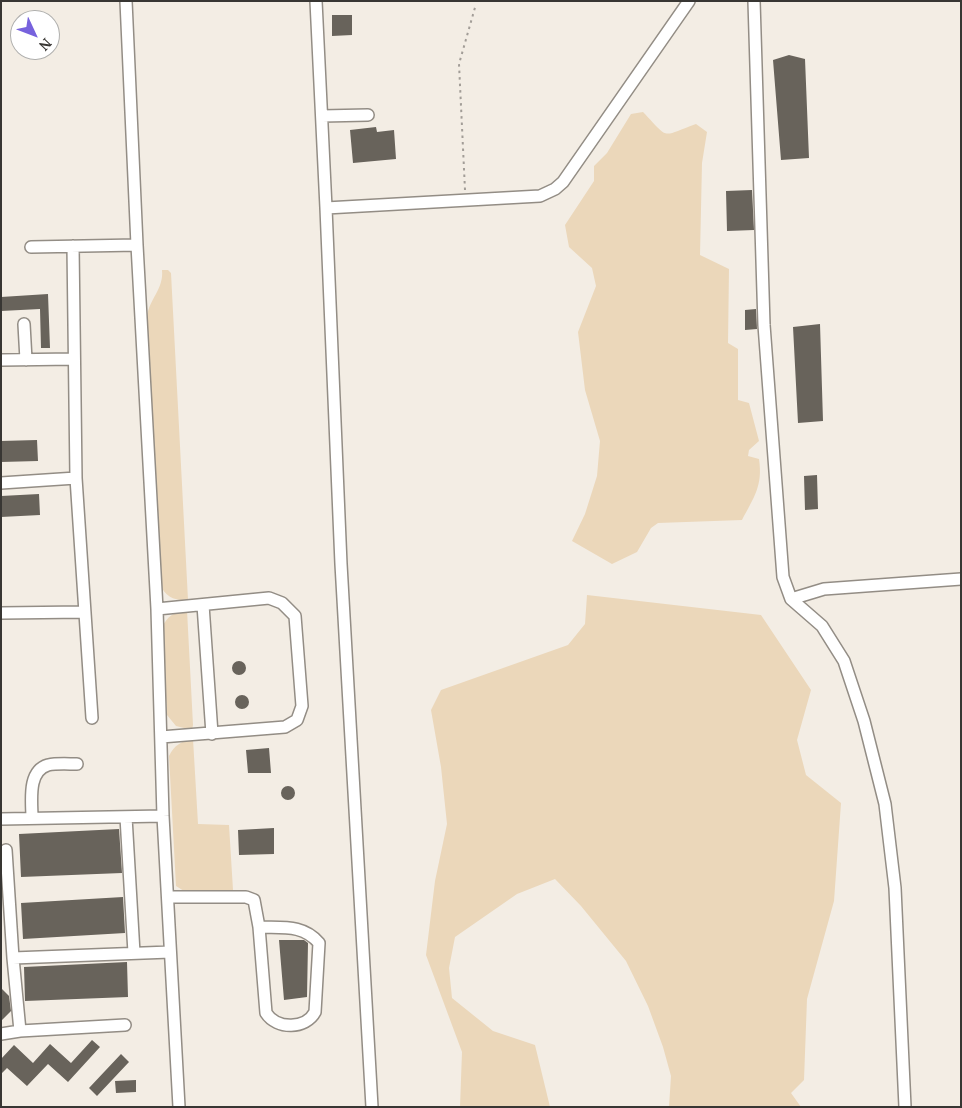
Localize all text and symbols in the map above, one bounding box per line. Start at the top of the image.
north arrow [10,10,60,60]
text: N [35,35,56,55]

